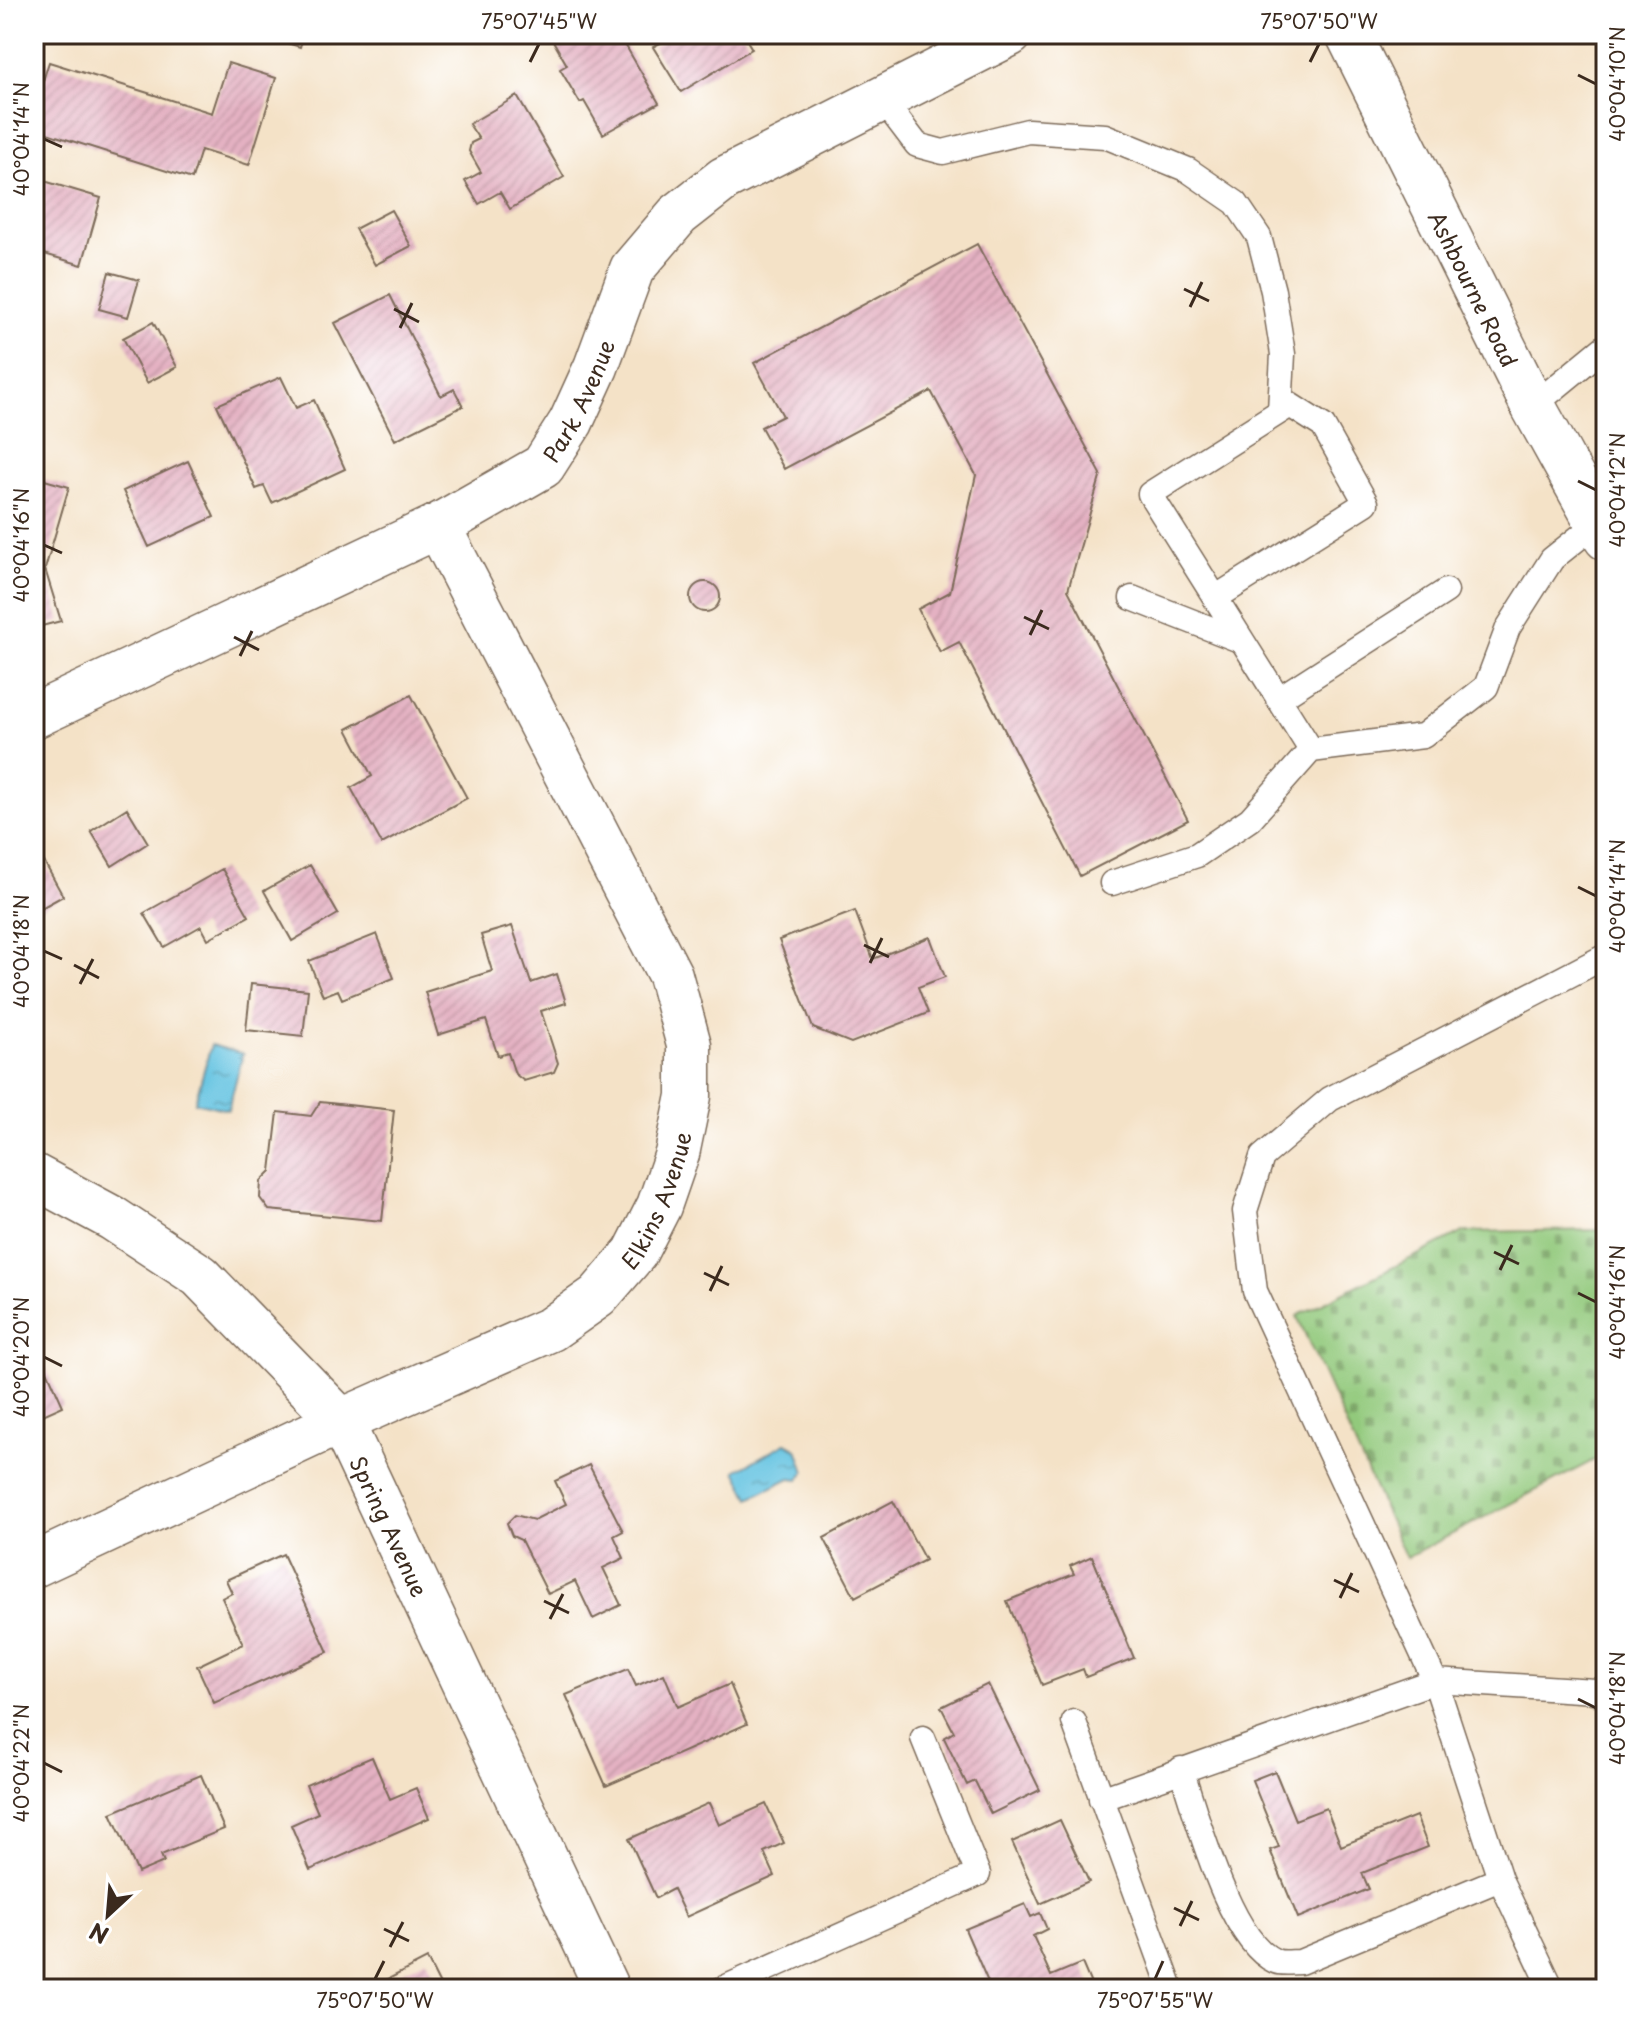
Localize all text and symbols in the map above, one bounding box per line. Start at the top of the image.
text: 75°07'45"W [481,6,597,36]
text: 75°07'50"W [1260,6,1378,36]
text: 40°04'10"N [1602,26,1632,142]
text: 40°04'14"N [6,82,36,196]
street label: Ashbourne Road [1422,204,1527,372]
street label: Park Avenue [533,335,621,468]
text: 40°04'12"N [1602,432,1632,548]
text: 40°04'16"N [6,487,36,603]
text: 40°04'14"N [1602,839,1632,953]
text: 40°04'18"N [6,894,36,1008]
street label: Elkins Avenue [612,1129,698,1275]
text: 40°04'16"N [1602,1244,1632,1360]
text: 40°04'20"N [6,1297,36,1417]
street label: Spring Avenue [343,1450,437,1602]
text: 40°04'18"N [1602,1651,1632,1765]
text: 40°04'22"N [6,1704,36,1822]
north arrow [68,1875,148,1955]
text: N [84,1916,114,1953]
text: 75°07'50"W [316,1985,434,2015]
text: 75°07'55"W [1097,1985,1214,2015]

